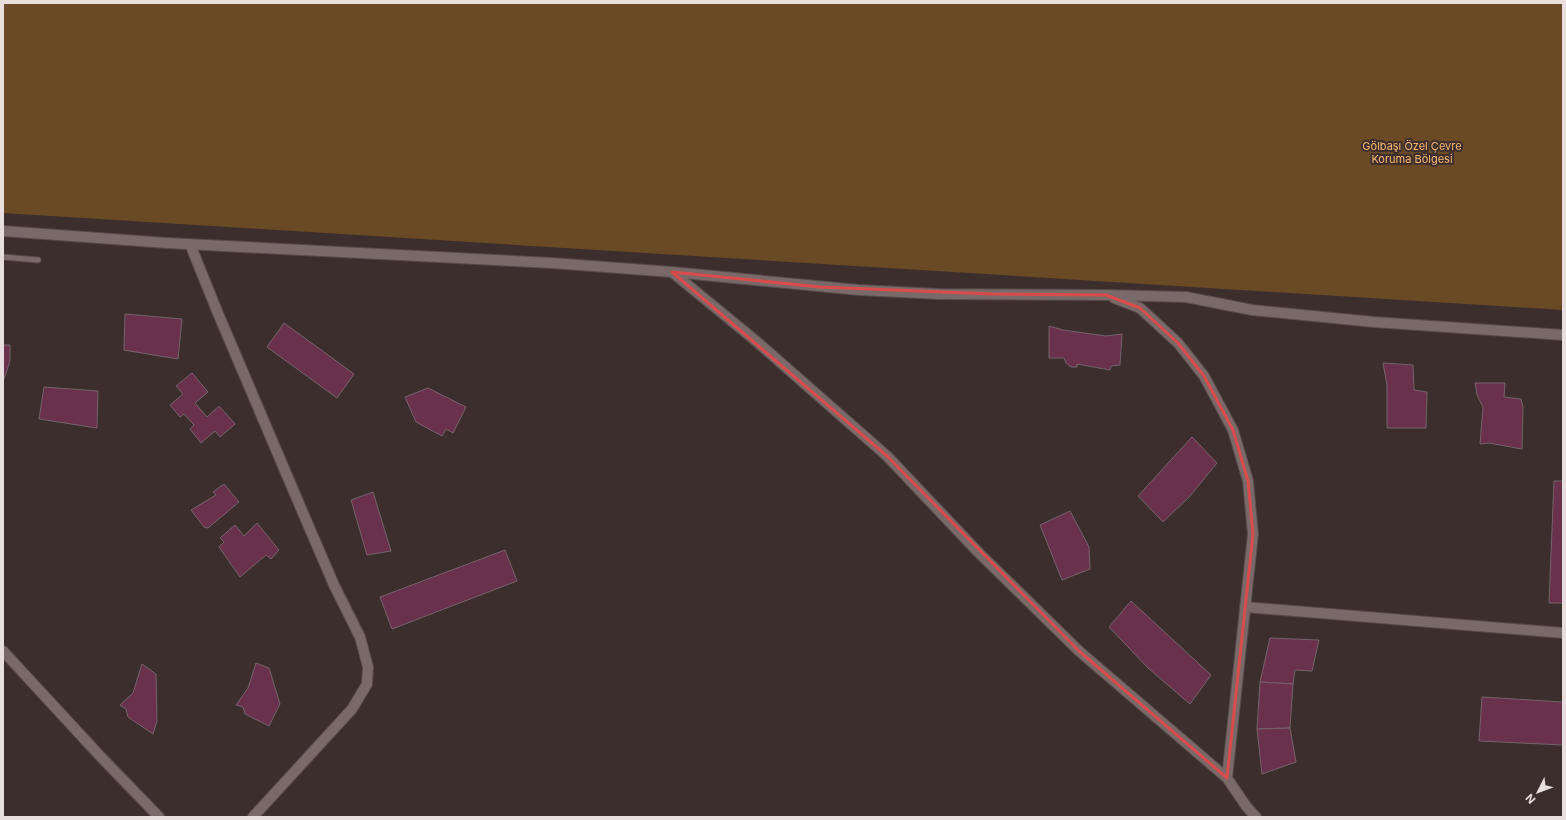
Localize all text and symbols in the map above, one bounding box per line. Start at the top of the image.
park label: Gölbaşı Özel Çevre Koruma Bölgesi [1362,139,1462,166]
north arrow [1518,772,1558,812]
text: N [1523,791,1539,806]

